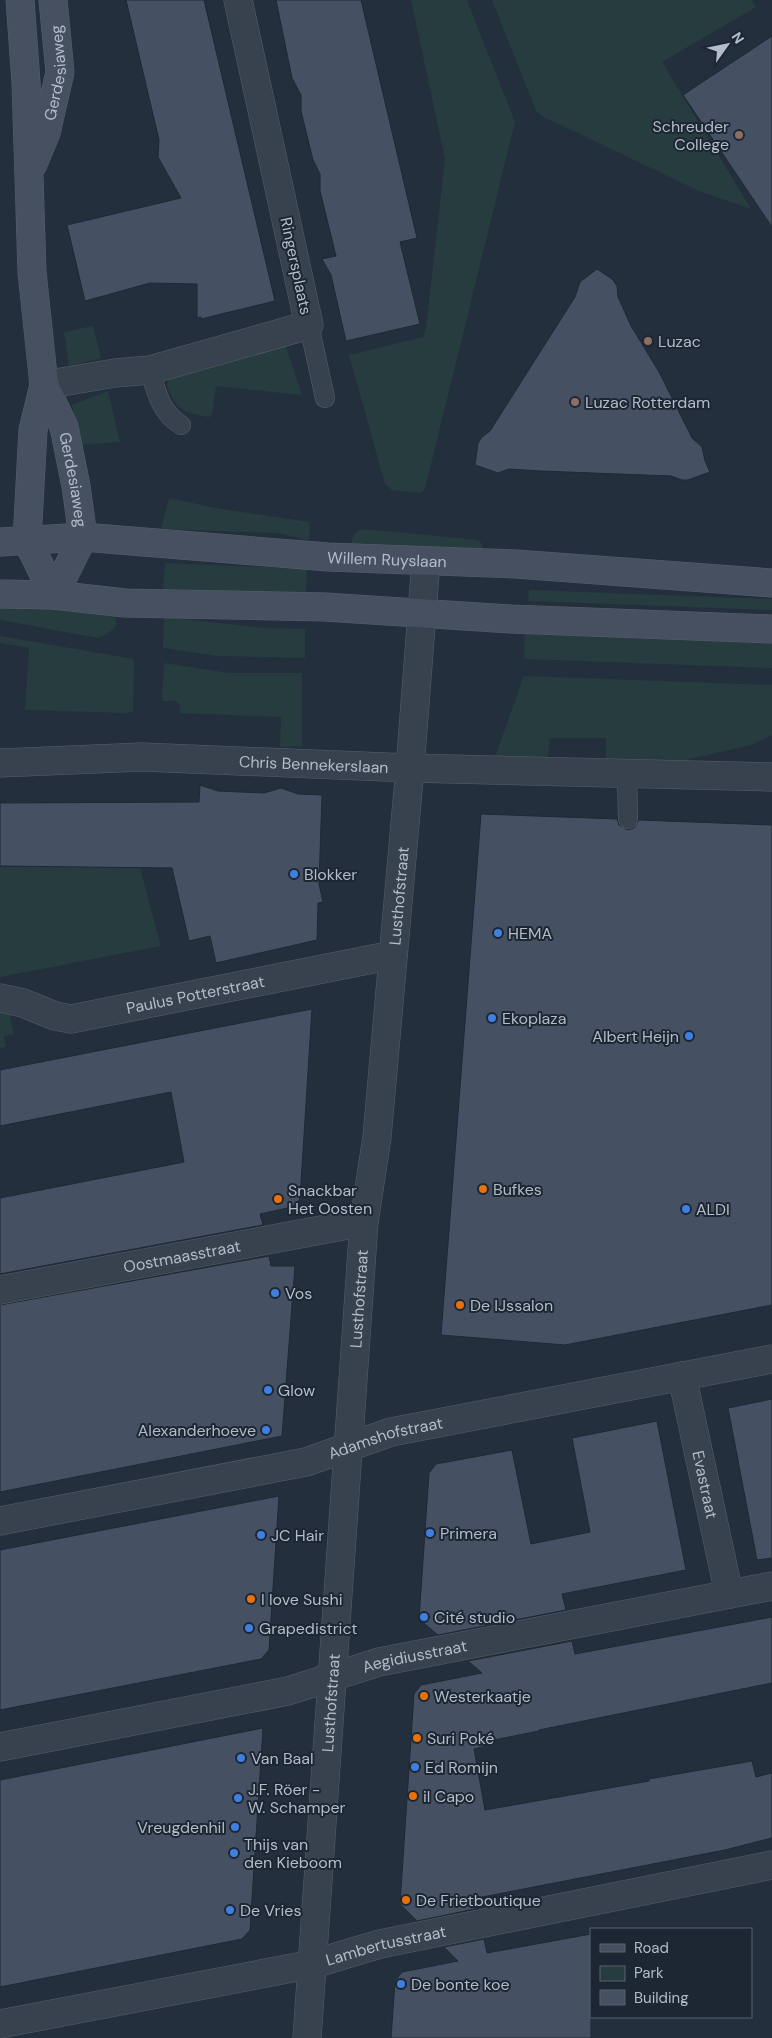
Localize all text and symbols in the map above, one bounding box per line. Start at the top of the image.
north arrow [702,20,752,70]
street label: Gerdesiaweg [39,24,71,122]
text: N [728,29,748,47]
place label: Schreuder College [652,116,729,155]
marker: Schreuder College [733,129,745,141]
street label: Ringersplaats [275,215,317,317]
place label: Luzac [658,331,701,352]
marker: Luzac [642,335,654,347]
place label: Luzac Rotterdam [585,392,710,413]
marker: Luzac Rotterdam [569,396,581,408]
street label: Gerdesiaweg [55,430,92,529]
street label: Willem Ruyslaan [327,546,447,572]
street label: Chris Bennekerslaan [238,750,389,778]
street label: Lusthofstraat [384,846,413,946]
place label: Blokker [304,864,357,885]
marker: Blokker [288,868,300,880]
place label: HEMA [508,923,552,944]
marker: HEMA [492,927,504,939]
street label: Paulus Potterstraat [124,970,266,1018]
place label: Ekoplaza [502,1008,566,1029]
marker: Ekoplaza [486,1012,498,1024]
place label: Albert Heijn [592,1026,679,1047]
marker: Albert Heijn [683,1030,695,1042]
place label: Bufkes [493,1179,542,1200]
place label: Snackbar Het Oosten [288,1180,372,1219]
marker: Bufkes [477,1183,489,1195]
marker: Snackbar Het Oosten [272,1193,284,1205]
place label: ALDI [696,1199,730,1220]
marker: ALDI [680,1203,692,1215]
street label: Oostmaasstraat [121,1235,242,1277]
street label: Lusthofstraat [345,1249,373,1349]
place label: Vos [285,1283,312,1304]
marker: Vos [269,1287,281,1299]
place label: De IJssalon [470,1295,553,1316]
marker: De IJssalon [454,1299,466,1311]
place label: Glow [278,1380,315,1401]
marker: Glow [262,1384,274,1396]
street label: Adamshofstraat [325,1412,445,1464]
place label: Alexanderhoeve [138,1420,256,1441]
marker: Alexanderhoeve [260,1424,272,1436]
street label: Evastraat [688,1448,723,1521]
place label: Primera [440,1523,497,1544]
place label: JC Hair [271,1525,324,1546]
marker: Primera [424,1527,436,1539]
marker: JC Hair [255,1529,267,1541]
place label: I love Sushi [261,1589,343,1610]
marker: I love Sushi [245,1593,257,1605]
place label: Cité studio [434,1607,515,1628]
marker: Cité studio [418,1611,430,1623]
place label: Grapedistrict [259,1618,358,1639]
marker: Grapedistrict [243,1622,255,1634]
street label: Aegidiusstraat [359,1635,469,1677]
street label: Lusthofstraat [316,1653,344,1753]
place label: Westerkaatje [434,1686,531,1707]
marker: Westerkaatje [418,1690,430,1702]
place label: Suri Poké [427,1728,494,1749]
marker: Suri Poké [411,1732,423,1744]
place label: Van Baal [251,1748,314,1769]
marker: Van Baal [235,1752,247,1764]
place label: Ed Romijn [425,1757,498,1778]
marker: Ed Romijn [409,1761,421,1773]
place label: J.F. Röer - W. Schamper [248,1779,345,1818]
place label: il Capo [423,1786,474,1807]
marker: il Capo [407,1790,419,1802]
marker: J.F. Röer - W. Schamper [232,1792,244,1804]
place label: Vreugdenhil [137,1817,225,1838]
marker: Vreugdenhil [229,1821,241,1833]
place label: Thijs van den Kieboom [244,1834,342,1873]
marker: Thijs van den Kieboom [228,1847,240,1859]
place label: De Frietboutique [416,1890,541,1911]
marker: De Frietboutique [400,1894,412,1906]
place label: De Vries [240,1900,301,1921]
marker: De Vries [224,1904,236,1916]
street label: Lambertusstraat [323,1920,448,1970]
legend [590,1928,752,2018]
text: Road [634,1938,669,1958]
text: Park [634,1963,664,1983]
place label: De bonte koe [411,1974,510,1995]
marker: De bonte koe [395,1978,407,1990]
text: Building [634,1988,689,2008]

